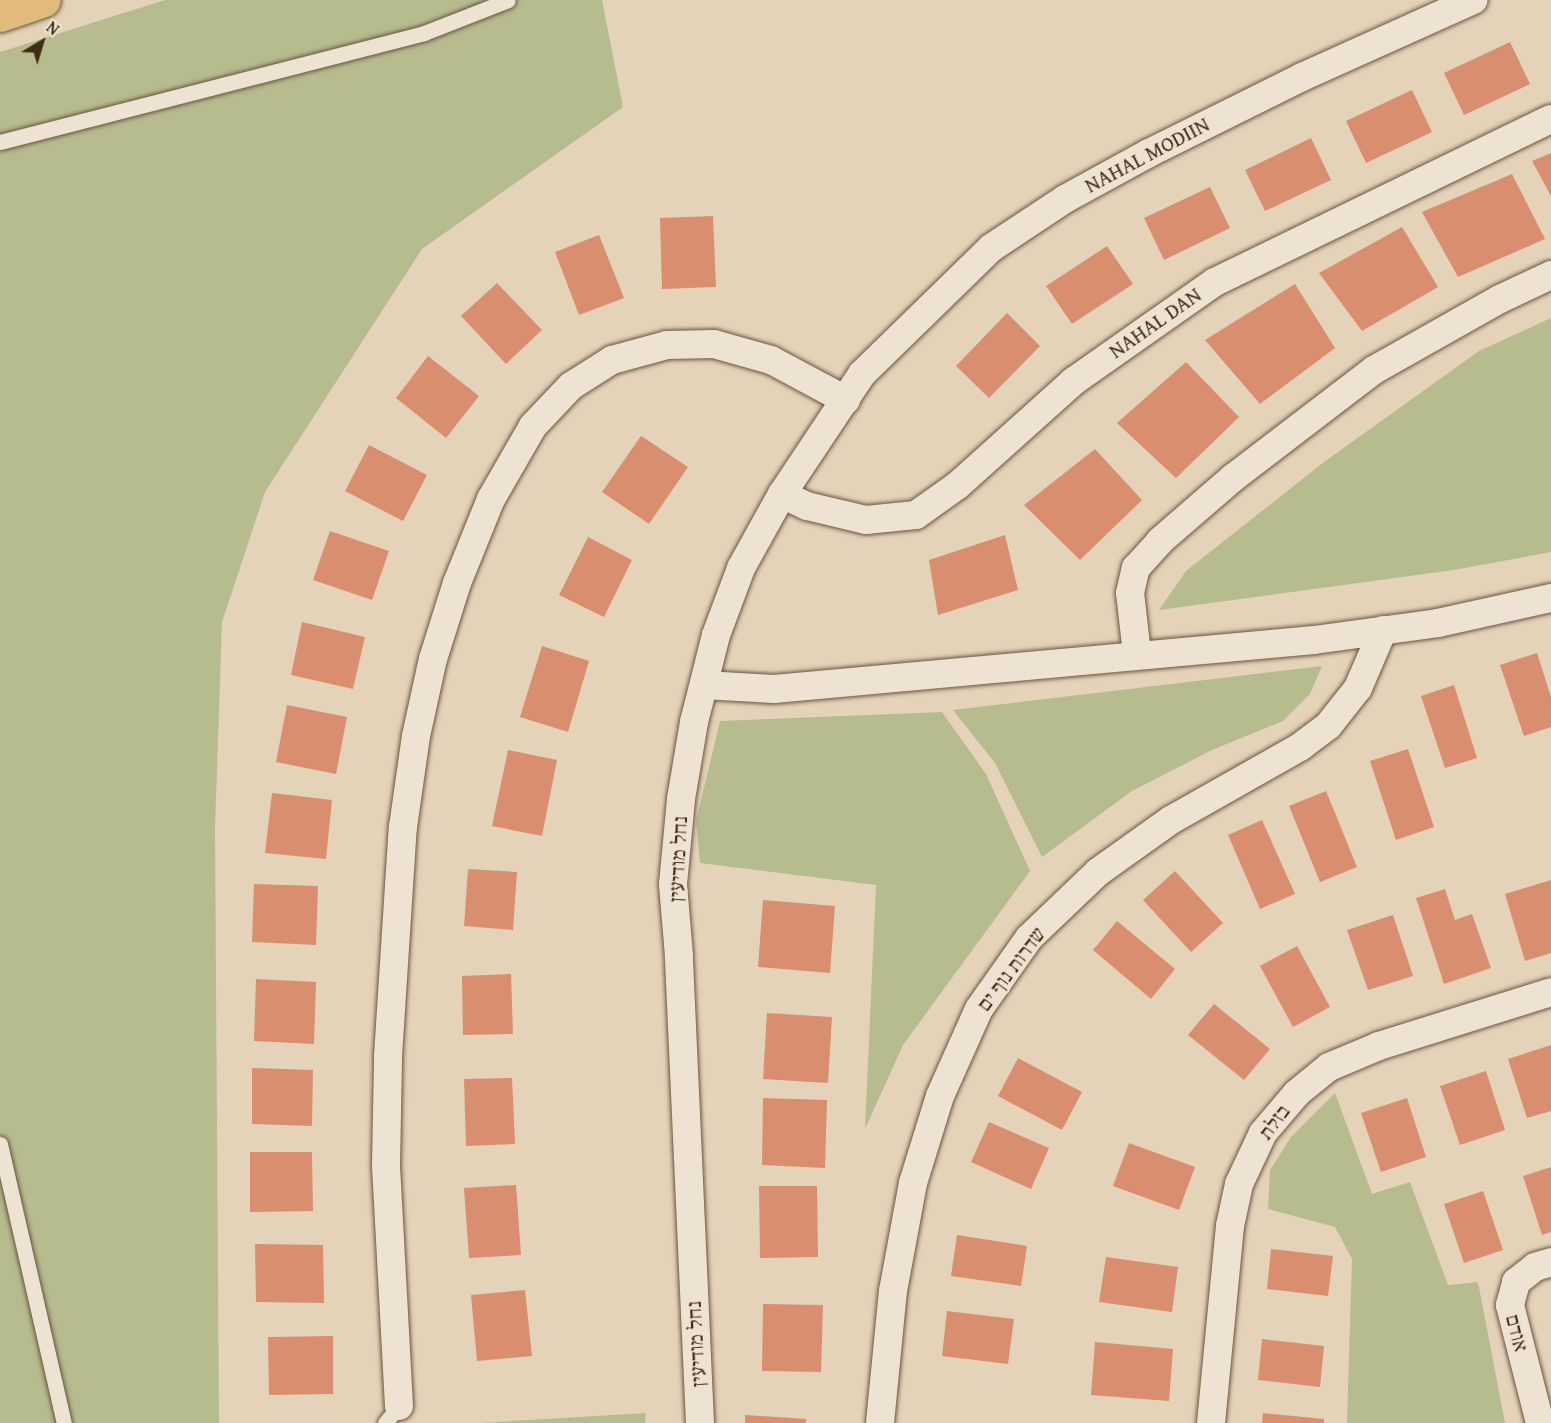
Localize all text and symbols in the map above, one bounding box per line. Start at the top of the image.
north arrow [12,12,72,72]
text: N [41,15,65,41]
street label: NAHAL MODIIN [1080,112,1214,198]
street label: NAHAL DAN [1104,282,1206,364]
street label: נחל מודיעין [663,815,693,903]
street label: שדרות נוף ים [971,922,1051,1016]
street label: בזלת [1253,1099,1295,1145]
street label: נחל מודיעין [681,1300,711,1388]
street label: אודם [1500,1312,1534,1354]

